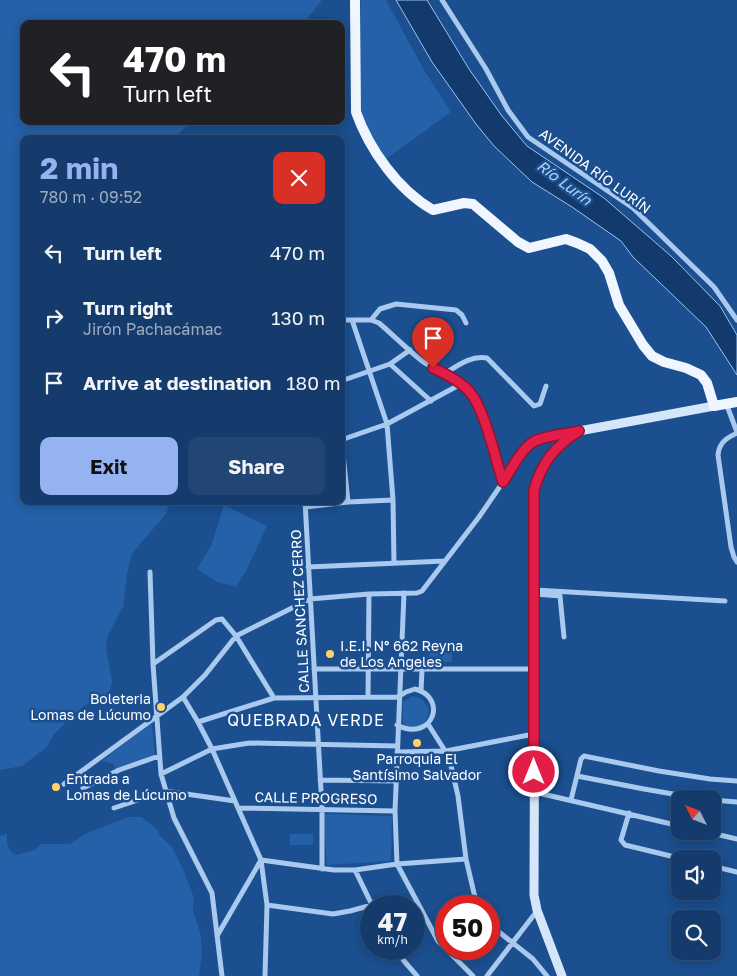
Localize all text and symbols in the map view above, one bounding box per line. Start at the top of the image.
text: 470 m [123,38,226,80]
icon: left [40,40,105,105]
text: Turn left [123,80,212,107]
street label: AVENIDA RÍO LURÍN [536,124,654,217]
text: 2 min [40,150,118,186]
button: close [273,152,325,204]
water label: Río Lurín [534,156,596,209]
text: 780 m · 09:52 [40,187,142,207]
icon: left [40,239,68,267]
text: Turn left [83,241,162,264]
text: 470 m [270,241,325,264]
text: Turn right [83,296,173,319]
icon: right [40,304,68,332]
text: 130 m [271,306,325,329]
pin [412,317,454,368]
text: Jirón Pachacámac [83,319,222,339]
icon: arrive [419,324,447,352]
icon: arrive [40,369,68,397]
text: Arrive at destination [83,371,271,394]
text: 180 m [286,371,341,394]
button: Exit [40,437,178,495]
button: Share [188,437,325,495]
street label: CALLE SANCHEZ CERRO [287,529,312,693]
place label: I.E.I. N° 662 Reyna de Los Angeles [340,637,463,670]
marker: I.E.I. N° 662 Reyna de Los Angeles [324,648,336,660]
place label: Boleteria Lomas de Lúcumo [30,690,151,723]
marker: Boleteria Lomas de Lúcumo [155,701,167,713]
district label: QUEBRADA VERDE [227,710,385,730]
marker: Parroquia El Santísimo Salvador [411,737,423,749]
position arrow [507,745,559,797]
place label: Parroquia El Santísimo Salvador [352,750,482,783]
place label: Entrada a Lomas de Lúcumo [66,770,187,803]
marker: Entrada a Lomas de Lúcumo [50,781,62,793]
street label: CALLE PROGRESO [254,788,378,807]
north arrow [671,790,721,840]
map controls [671,790,721,960]
button: sound [671,850,721,900]
speed limit sign: 50 [435,895,500,960]
text: 47 [378,906,407,937]
button: search [671,910,721,960]
text: km/h [377,932,408,947]

